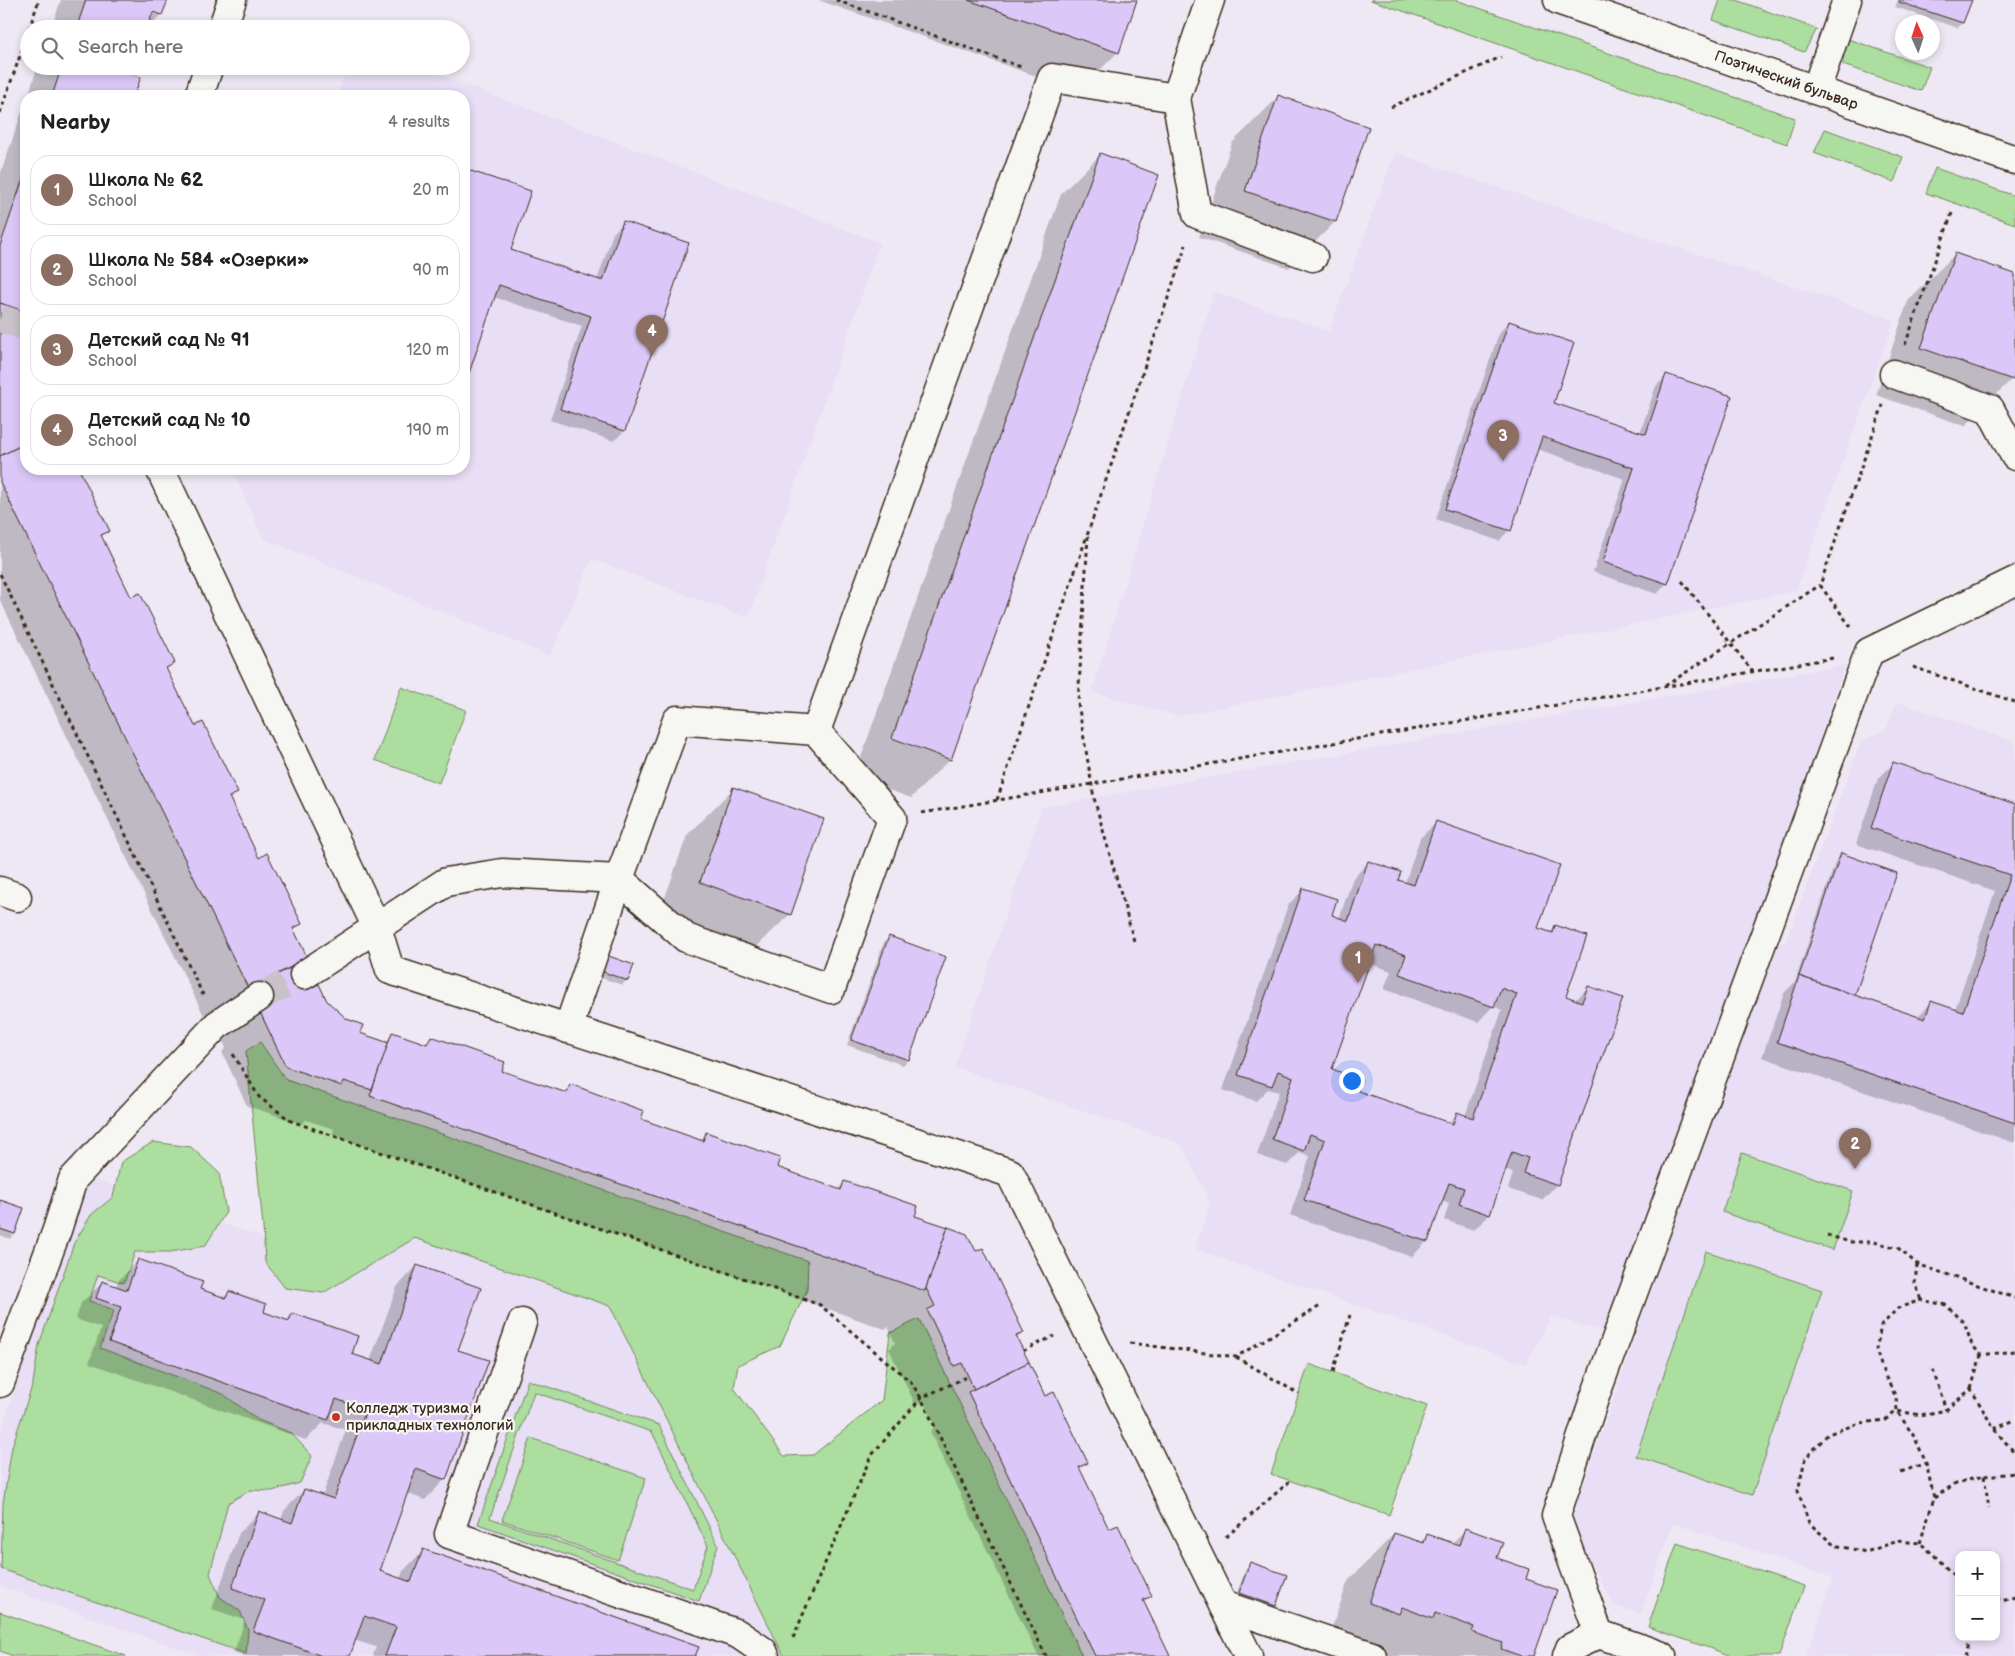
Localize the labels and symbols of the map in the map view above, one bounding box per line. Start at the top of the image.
north arrow [1895,15,1940,60]
street label: Поэтический бульвар [1712,47,1861,114]
pin: 4 [636,315,668,356]
pin: 3 [1487,420,1519,461]
pin: 1 [1342,942,1374,983]
your location [1339,1068,1365,1094]
pin: 2 [1839,1128,1871,1169]
place label: Колледж туризма и прикладных технологий [346,1399,514,1435]
marker: Колледж туризма и прикладных технологий [330,1411,342,1423]

